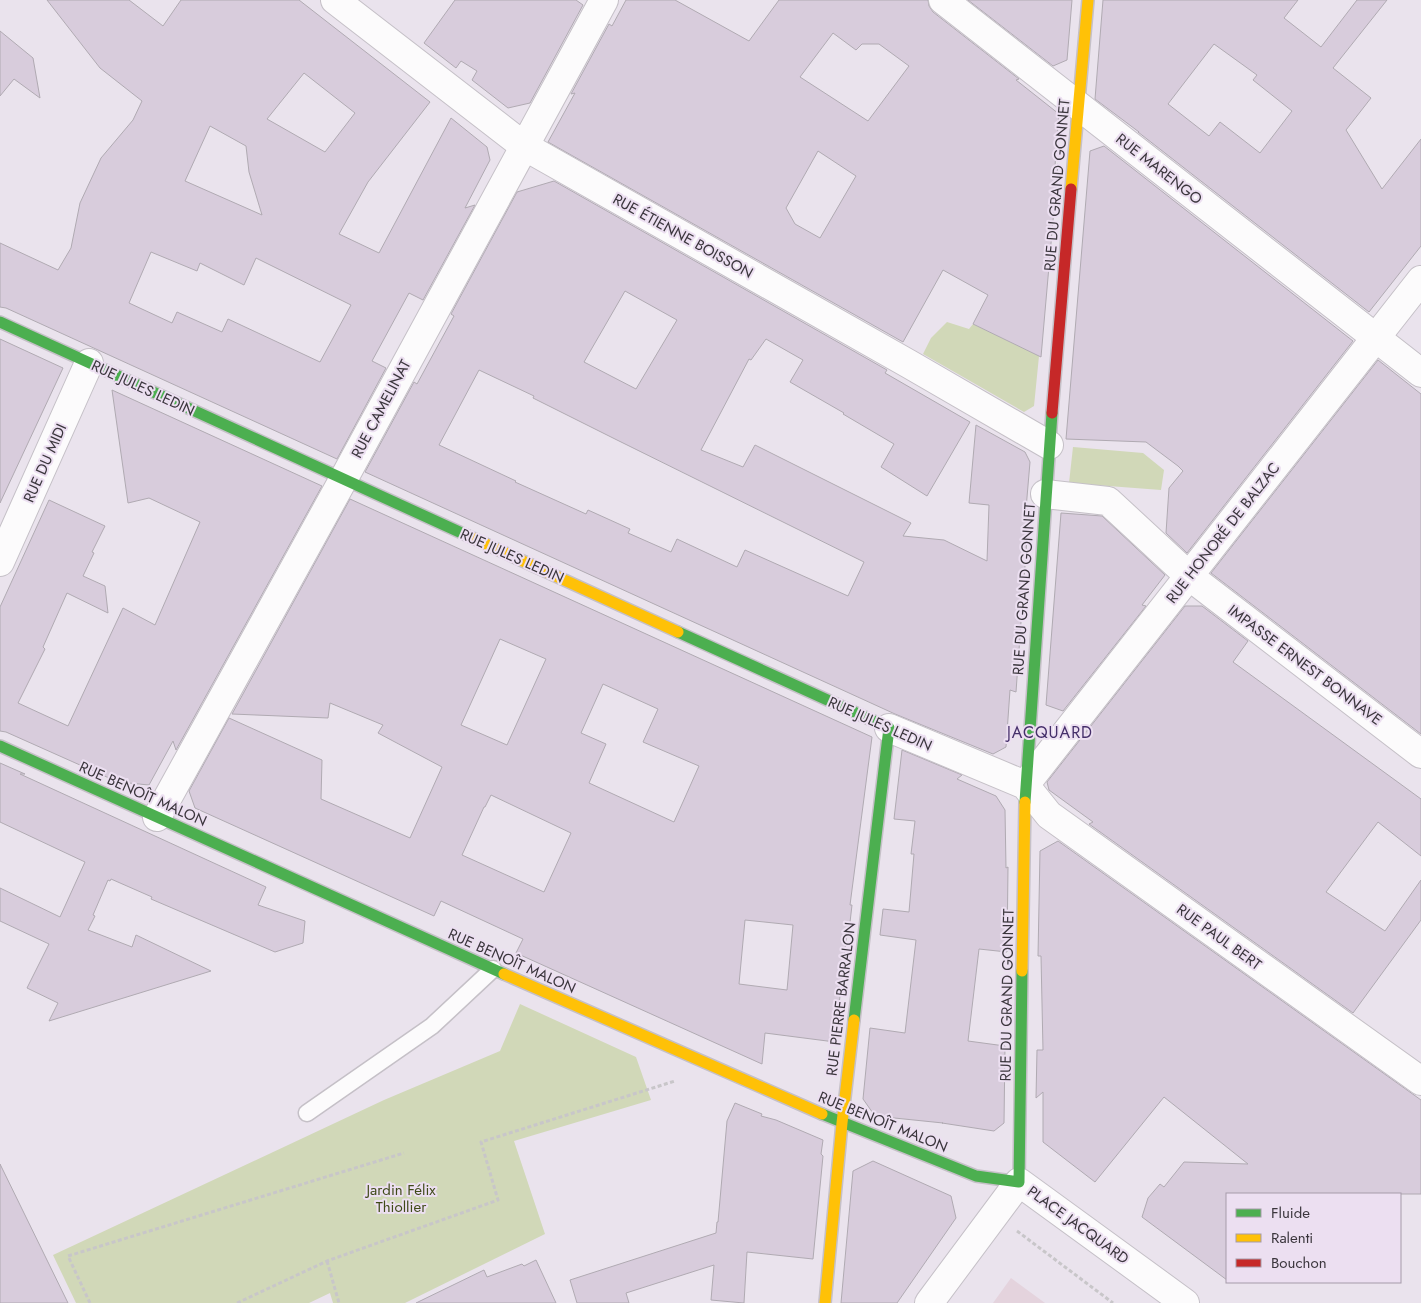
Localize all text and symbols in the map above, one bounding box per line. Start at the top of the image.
street label: RUE DU GRAND GONNET [1039,98,1075,272]
street label: RUE MARENGO [1111,128,1207,210]
street label: RUE ÉTIENNE BOISSON [609,188,757,284]
street label: RUE JULES LEDIN [88,354,198,422]
street label: RUE CAMELINAT [346,356,416,462]
street label: RUE DU MIDI [18,420,72,506]
street label: RUE HONORÉ DE BALZAC [1161,458,1285,608]
street label: RUE DU GRAND GONNET [1007,502,1041,676]
street label: RUE JULES LEDIN [456,523,568,589]
street label: IMPASSE ERNEST BONNAVE [1223,600,1387,730]
street label: RUE JULES LEDIN [824,691,936,757]
district label: JACQUARD [1005,721,1093,744]
street label: RUE BENOÎT MALON [76,756,210,832]
street label: RUE PAUL BERT [1172,899,1266,975]
street label: RUE DU GRAND GONNET [994,908,1020,1082]
street label: RUE PIERRE BARRALON [821,921,861,1077]
street label: RUE BENOÎT MALON [445,923,579,999]
street label: RUE BENOÎT MALON [815,1086,951,1158]
park label: Jardin Félix Thiollier [364,1179,436,1218]
street label: PLACE JACQUARD [1023,1181,1133,1269]
legend [1226,1193,1401,1283]
text: Fluide [1271,1202,1310,1224]
text: Ralenti [1271,1227,1313,1249]
text: Bouchon [1271,1252,1327,1274]

